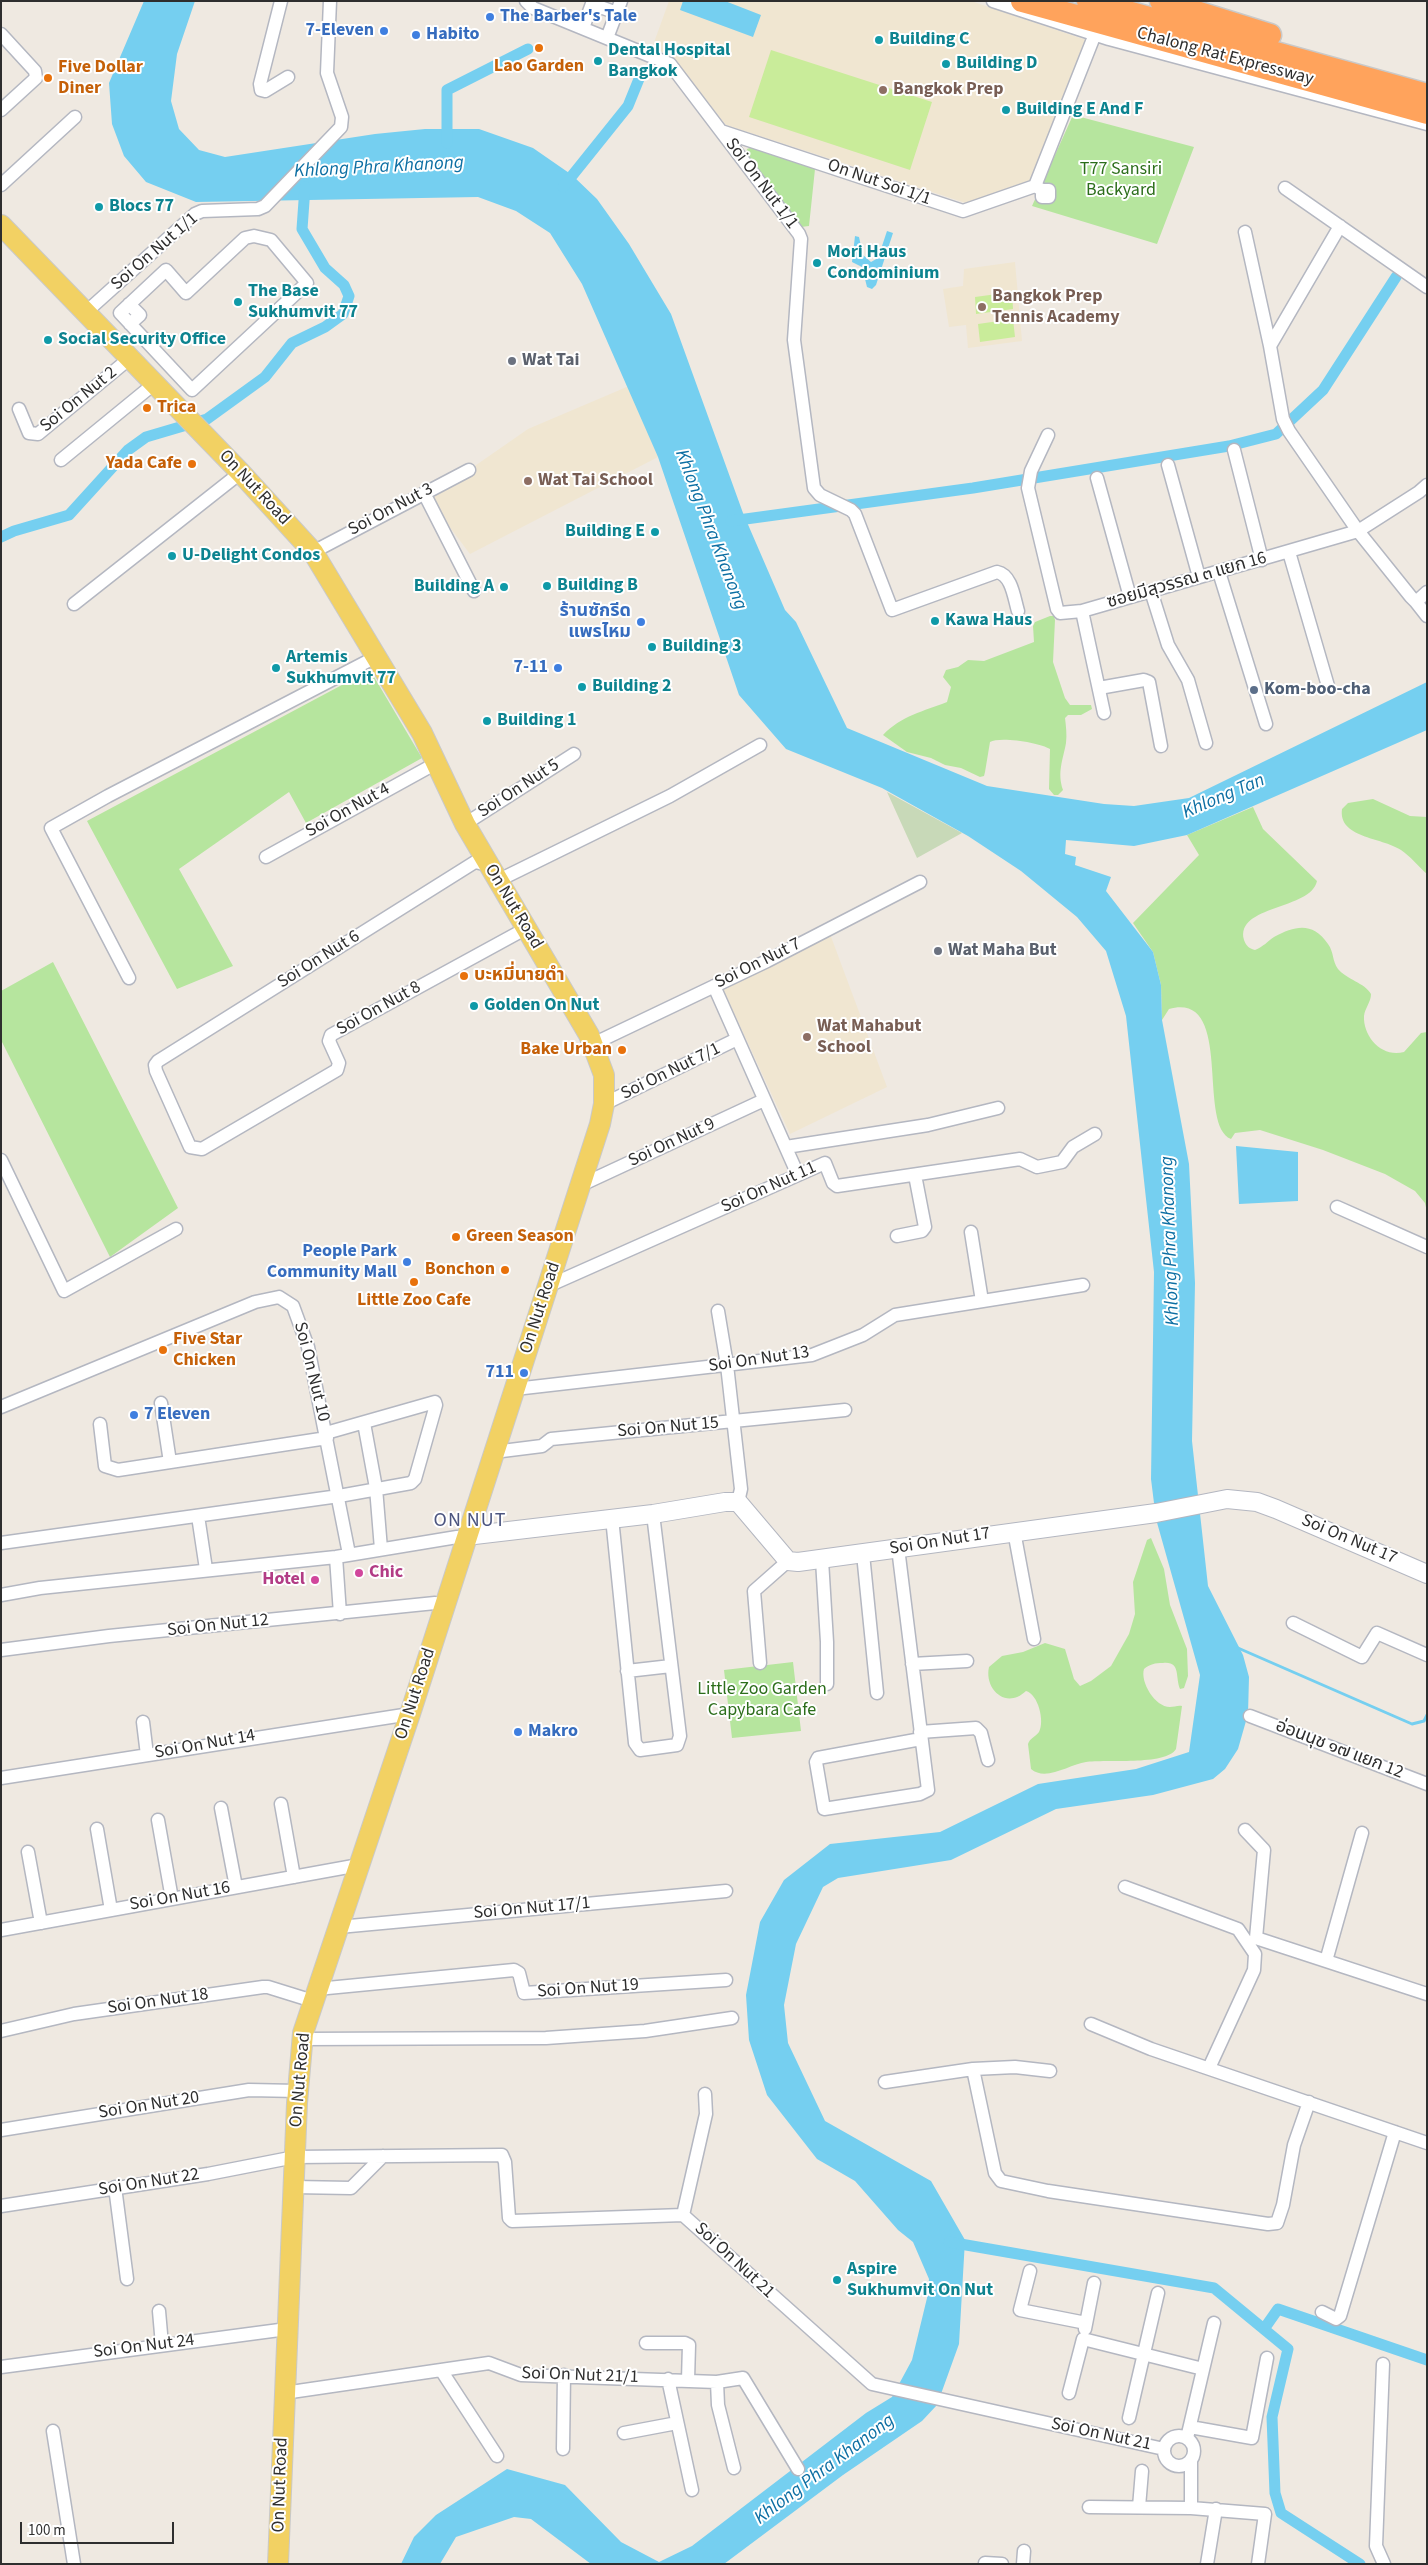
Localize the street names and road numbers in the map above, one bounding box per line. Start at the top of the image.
street label: Chalong Rat Expressway [1134,23,1316,91]
street label: Soi On Nut 1/1 [720,134,802,234]
street label: On Nut Soi 1/1 [824,155,934,211]
street label: Soi On Nut 1/1 [107,208,203,296]
street label: Soi On Nut 2 [36,362,122,438]
street label: On Nut Road [214,446,294,530]
street label: Soi On Nut 3 [345,479,437,541]
street label: ซอยมีสุวรรณ ๓ แยก 16 [1105,548,1269,614]
street label: Soi On Nut 5 [474,755,564,823]
street label: Soi On Nut 4 [302,779,394,843]
street label: On Nut Road [479,861,547,953]
street label: Soi On Nut 6 [274,926,364,994]
street label: Soi On Nut 7 [712,934,804,994]
street label: Soi On Nut 8 [333,977,425,1041]
street label: Soi On Nut 7/1 [618,1039,724,1105]
street label: Soi On Nut 9 [625,1114,719,1172]
street label: Soi On Nut 11 [718,1157,820,1219]
street label: On Nut Road [516,1259,566,1357]
street label: Soi On Nut 10 [288,1320,334,1424]
street label: Soi On Nut 13 [707,1342,811,1378]
street label: Soi On Nut 15 [616,1413,720,1443]
street label: Soi On Nut 17 [1298,1510,1400,1570]
street label: Soi On Nut 17 [888,1523,992,1561]
street label: Soi On Nut 12 [166,1610,270,1642]
street label: On Nut Road [391,1645,441,1743]
street label: อ่อนนุช ๑๗ แยก 12 [1272,1716,1406,1784]
street label: Soi On Nut 14 [153,1726,257,1764]
street label: Soi On Nut 16 [128,1878,232,1916]
street label: Soi On Nut 17/1 [473,1893,591,1925]
street label: Soi On Nut 19 [536,1975,640,2003]
street label: Soi On Nut 18 [106,1984,210,2020]
street label: On Nut Road [286,2032,316,2128]
street label: Soi On Nut 20 [97,2087,201,2125]
street label: Soi On Nut 22 [97,2164,201,2202]
street label: Soi On Nut 21 [689,2218,779,2304]
street label: Soi On Nut 24 [92,2330,196,2364]
street label: Soi On Nut 21/1 [521,2363,639,2389]
street label: Soi On Nut 21 [1049,2414,1153,2456]
street label: On Nut Road [269,2437,293,2533]

